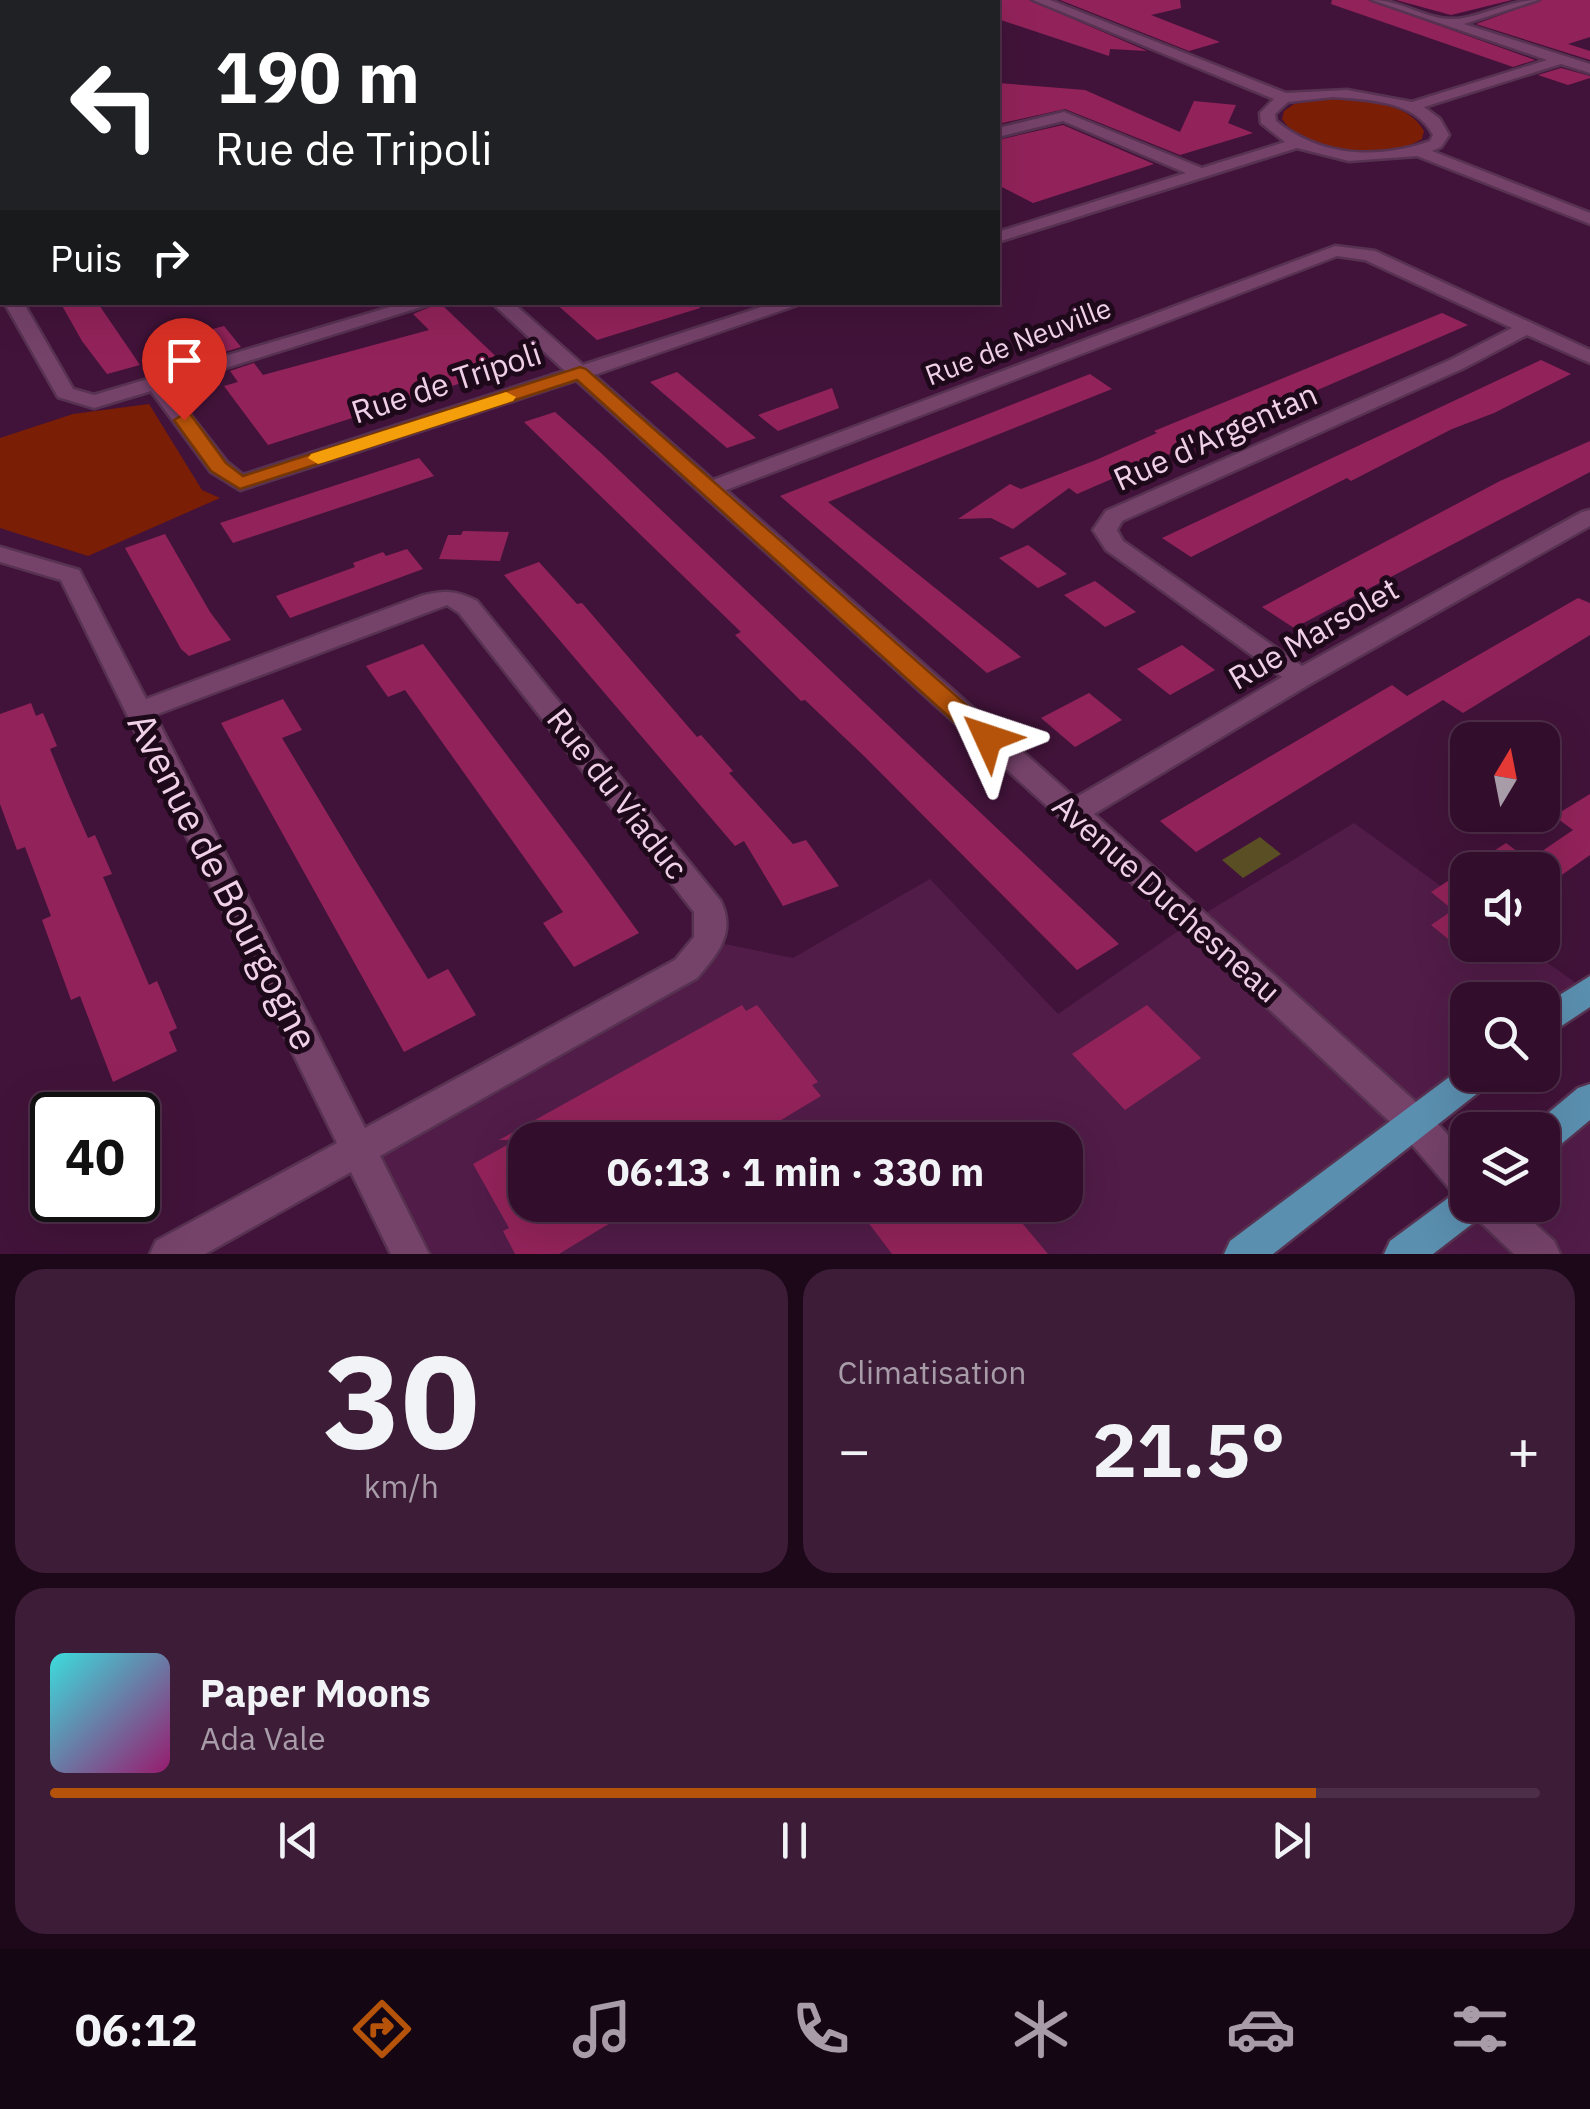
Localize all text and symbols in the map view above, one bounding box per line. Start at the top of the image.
text: 190 m [215,31,420,122]
icon: left [50,40,180,170]
text: Rue de Tripoli [215,119,492,177]
icon: right [143,230,198,285]
text: Puis [50,233,123,282]
street label: Rue de Neuville [920,289,1116,393]
pin [142,318,227,421]
street label: Rue de Tripoli [346,332,546,432]
icon: arrive [157,333,212,388]
street label: Rue d'Argentan [1106,372,1324,500]
street label: Rue Marsolet [1220,567,1406,699]
position arrow [936,686,1040,790]
street label: Rue du Viaduc [538,699,698,887]
street label: Avenue de Bourgogne [118,704,330,1058]
north arrow [1450,722,1560,832]
map controls [1450,722,1560,1222]
street label: Avenue Duchesneau [1044,785,1290,1011]
button: sound [1450,852,1560,962]
button: search [1450,982,1560,1092]
speed limit sign: 40 [30,1092,160,1222]
button: layers [1450,1112,1560,1222]
text: 06:13 · 1 min · 330 m [607,1147,984,1196]
text: 30 [323,1315,479,1484]
text: Climatisation [838,1351,1026,1393]
text: 21.5° [1092,1400,1286,1498]
text: − [838,1414,871,1485]
text: + [1507,1414,1540,1485]
text: km/h [364,1465,439,1507]
text: Paper Moons [200,1668,431,1717]
text: Ada Vale [200,1717,326,1759]
icon: previous [271,1813,326,1868]
icon: pause [767,1813,822,1868]
icon: next [1264,1813,1319,1868]
icon: directions [347,1994,417,2064]
icon: music [567,1994,637,2064]
icon: phone [786,1994,856,2064]
icon: climate [1006,1994,1076,2064]
icon: car [1226,1994,1296,2064]
icon: filters [1445,1994,1515,2064]
text: 06:12 [75,2000,198,2058]

